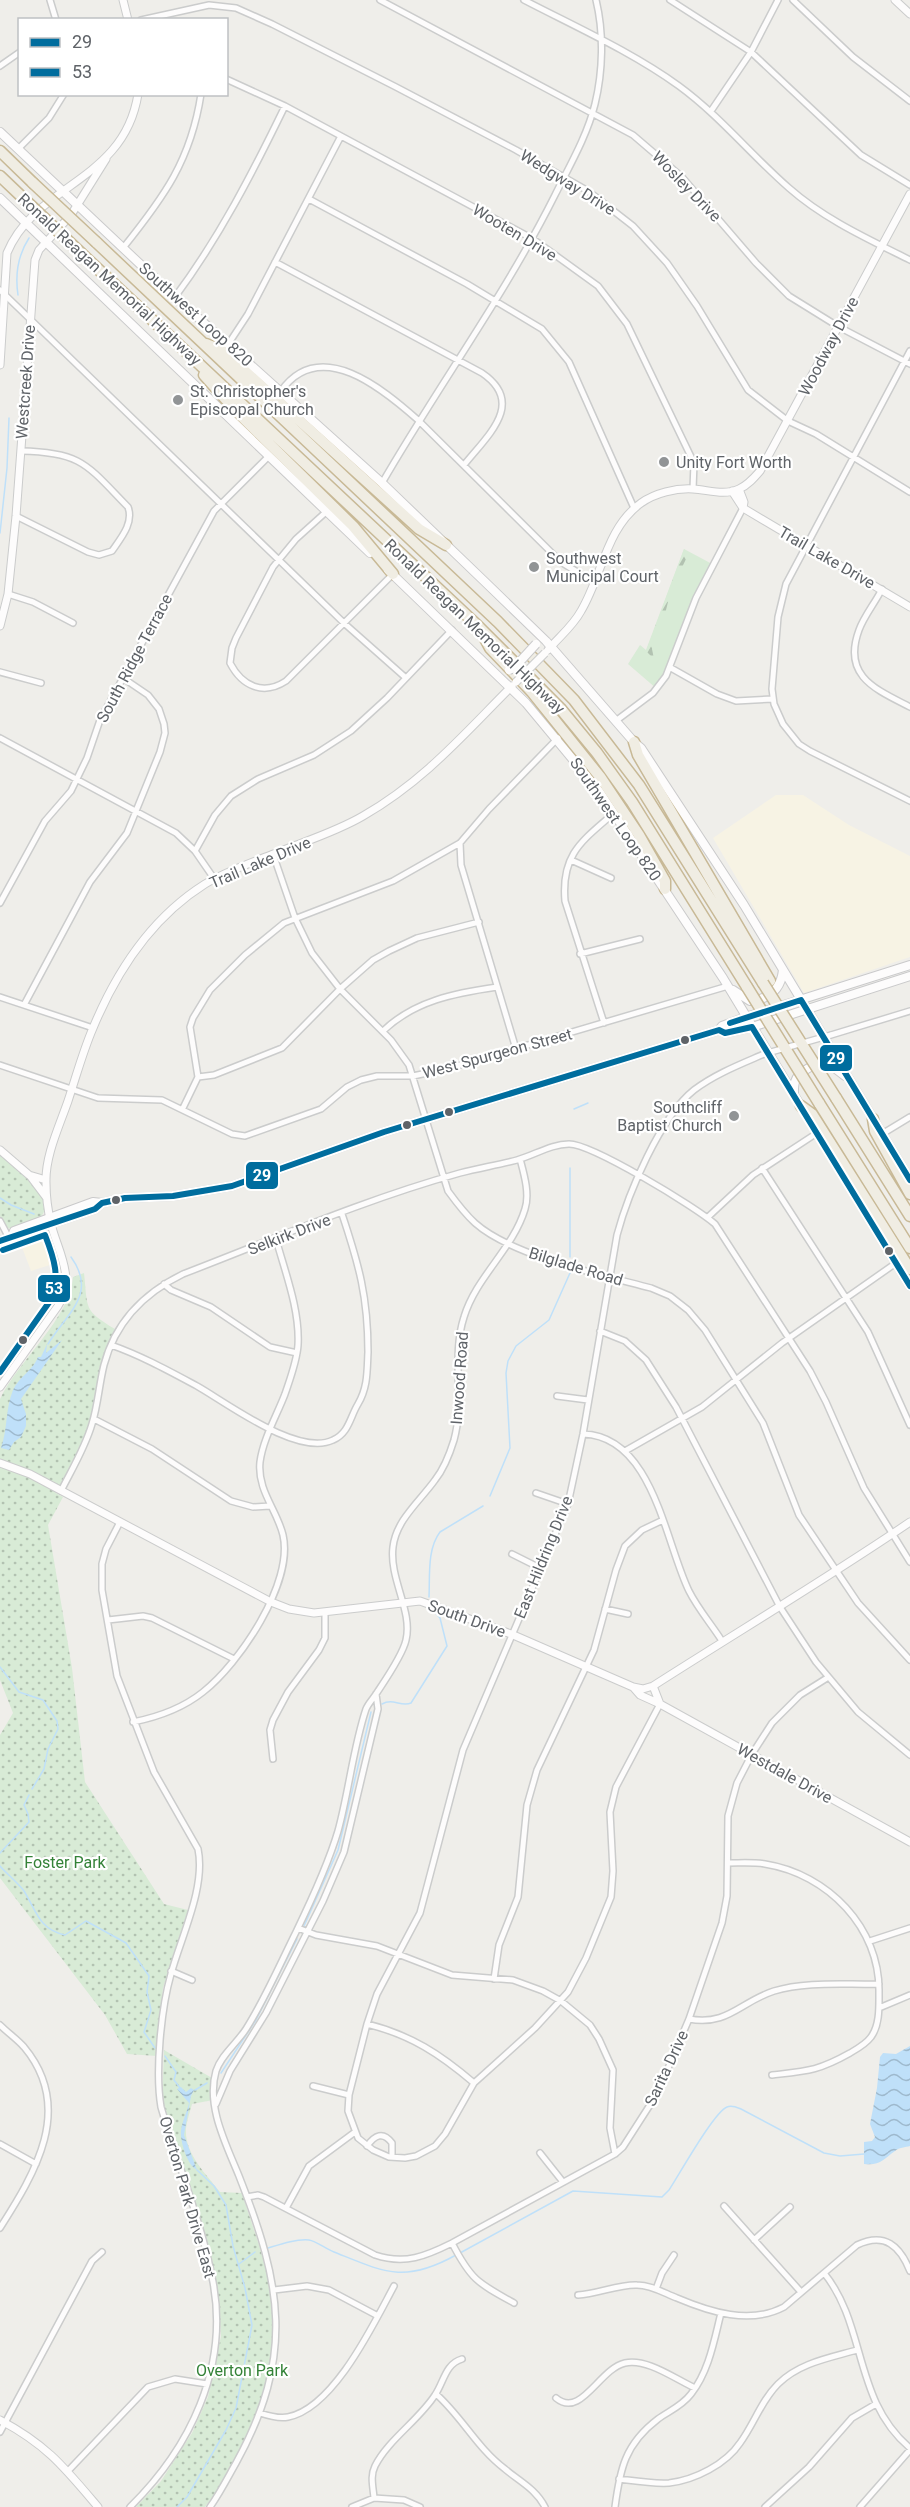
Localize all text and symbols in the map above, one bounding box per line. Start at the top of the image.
legend [18,18,228,96]
text: 29 [72,31,92,52]
text: 53 [72,61,92,82]
street label: Wedgway Drive [517,146,619,219]
street label: Wosley Drive [648,147,725,226]
street label: Ronald Reagan Memorial Highway [14,189,206,370]
street label: Wooten Drive [469,200,560,265]
street label: Southwest Loop 820 [135,258,256,370]
street label: Woodway Drive [794,294,862,399]
street label: Westcreek Drive [12,324,39,440]
place label: St. Christopher's Episcopal Church [190,382,314,419]
marker: St. Christopher's Episcopal Church [171,393,185,407]
place label: Unity Fort Worth [676,453,792,472]
marker: Unity Fort Worth [657,455,671,469]
street label: Trail Lake Drive [775,522,878,593]
street label: Ronald Reagan Memorial Highway [380,535,569,718]
place label: Southwest Municipal Court [546,549,659,586]
marker: Southwest Municipal Court [527,560,541,574]
street label: South Ridge Terrace [93,591,176,726]
street label: Southwest Loop 820 [566,754,665,885]
street label: Trail Lake Drive [207,833,314,892]
street label: West Spurgeon Street [420,1024,574,1083]
unlabelled marker [679,1034,691,1046]
line badge: 29 [819,1044,853,1072]
text: 29 [827,1049,845,1068]
place label: Southcliff Baptist Church [617,1098,722,1135]
unlabelled marker [443,1106,455,1118]
marker: Southcliff Baptist Church [727,1109,741,1123]
unlabelled marker [401,1119,413,1131]
line badge: 29 [245,1161,279,1190]
text: 29 [253,1166,271,1185]
unlabelled marker [110,1194,122,1206]
street label: Selkirk Drive [245,1210,333,1259]
street label: Bilglade Road [526,1243,625,1290]
unlabelled marker [883,1245,895,1257]
line badge: 53 [37,1274,71,1303]
text: 53 [45,1279,63,1298]
street label: Inwood Road [447,1331,472,1425]
unlabelled marker [17,1334,29,1346]
street label: East Hildring Drive [510,1493,577,1621]
street label: South Drive [425,1596,508,1641]
street label: Westdale Drive [734,1739,836,1807]
park label: Foster Park [24,1853,107,1872]
street label: Sarita Drive [641,2027,692,2109]
street label: Overton Park Drive East [155,2114,220,2280]
park label: Overton Park [196,2361,289,2380]

